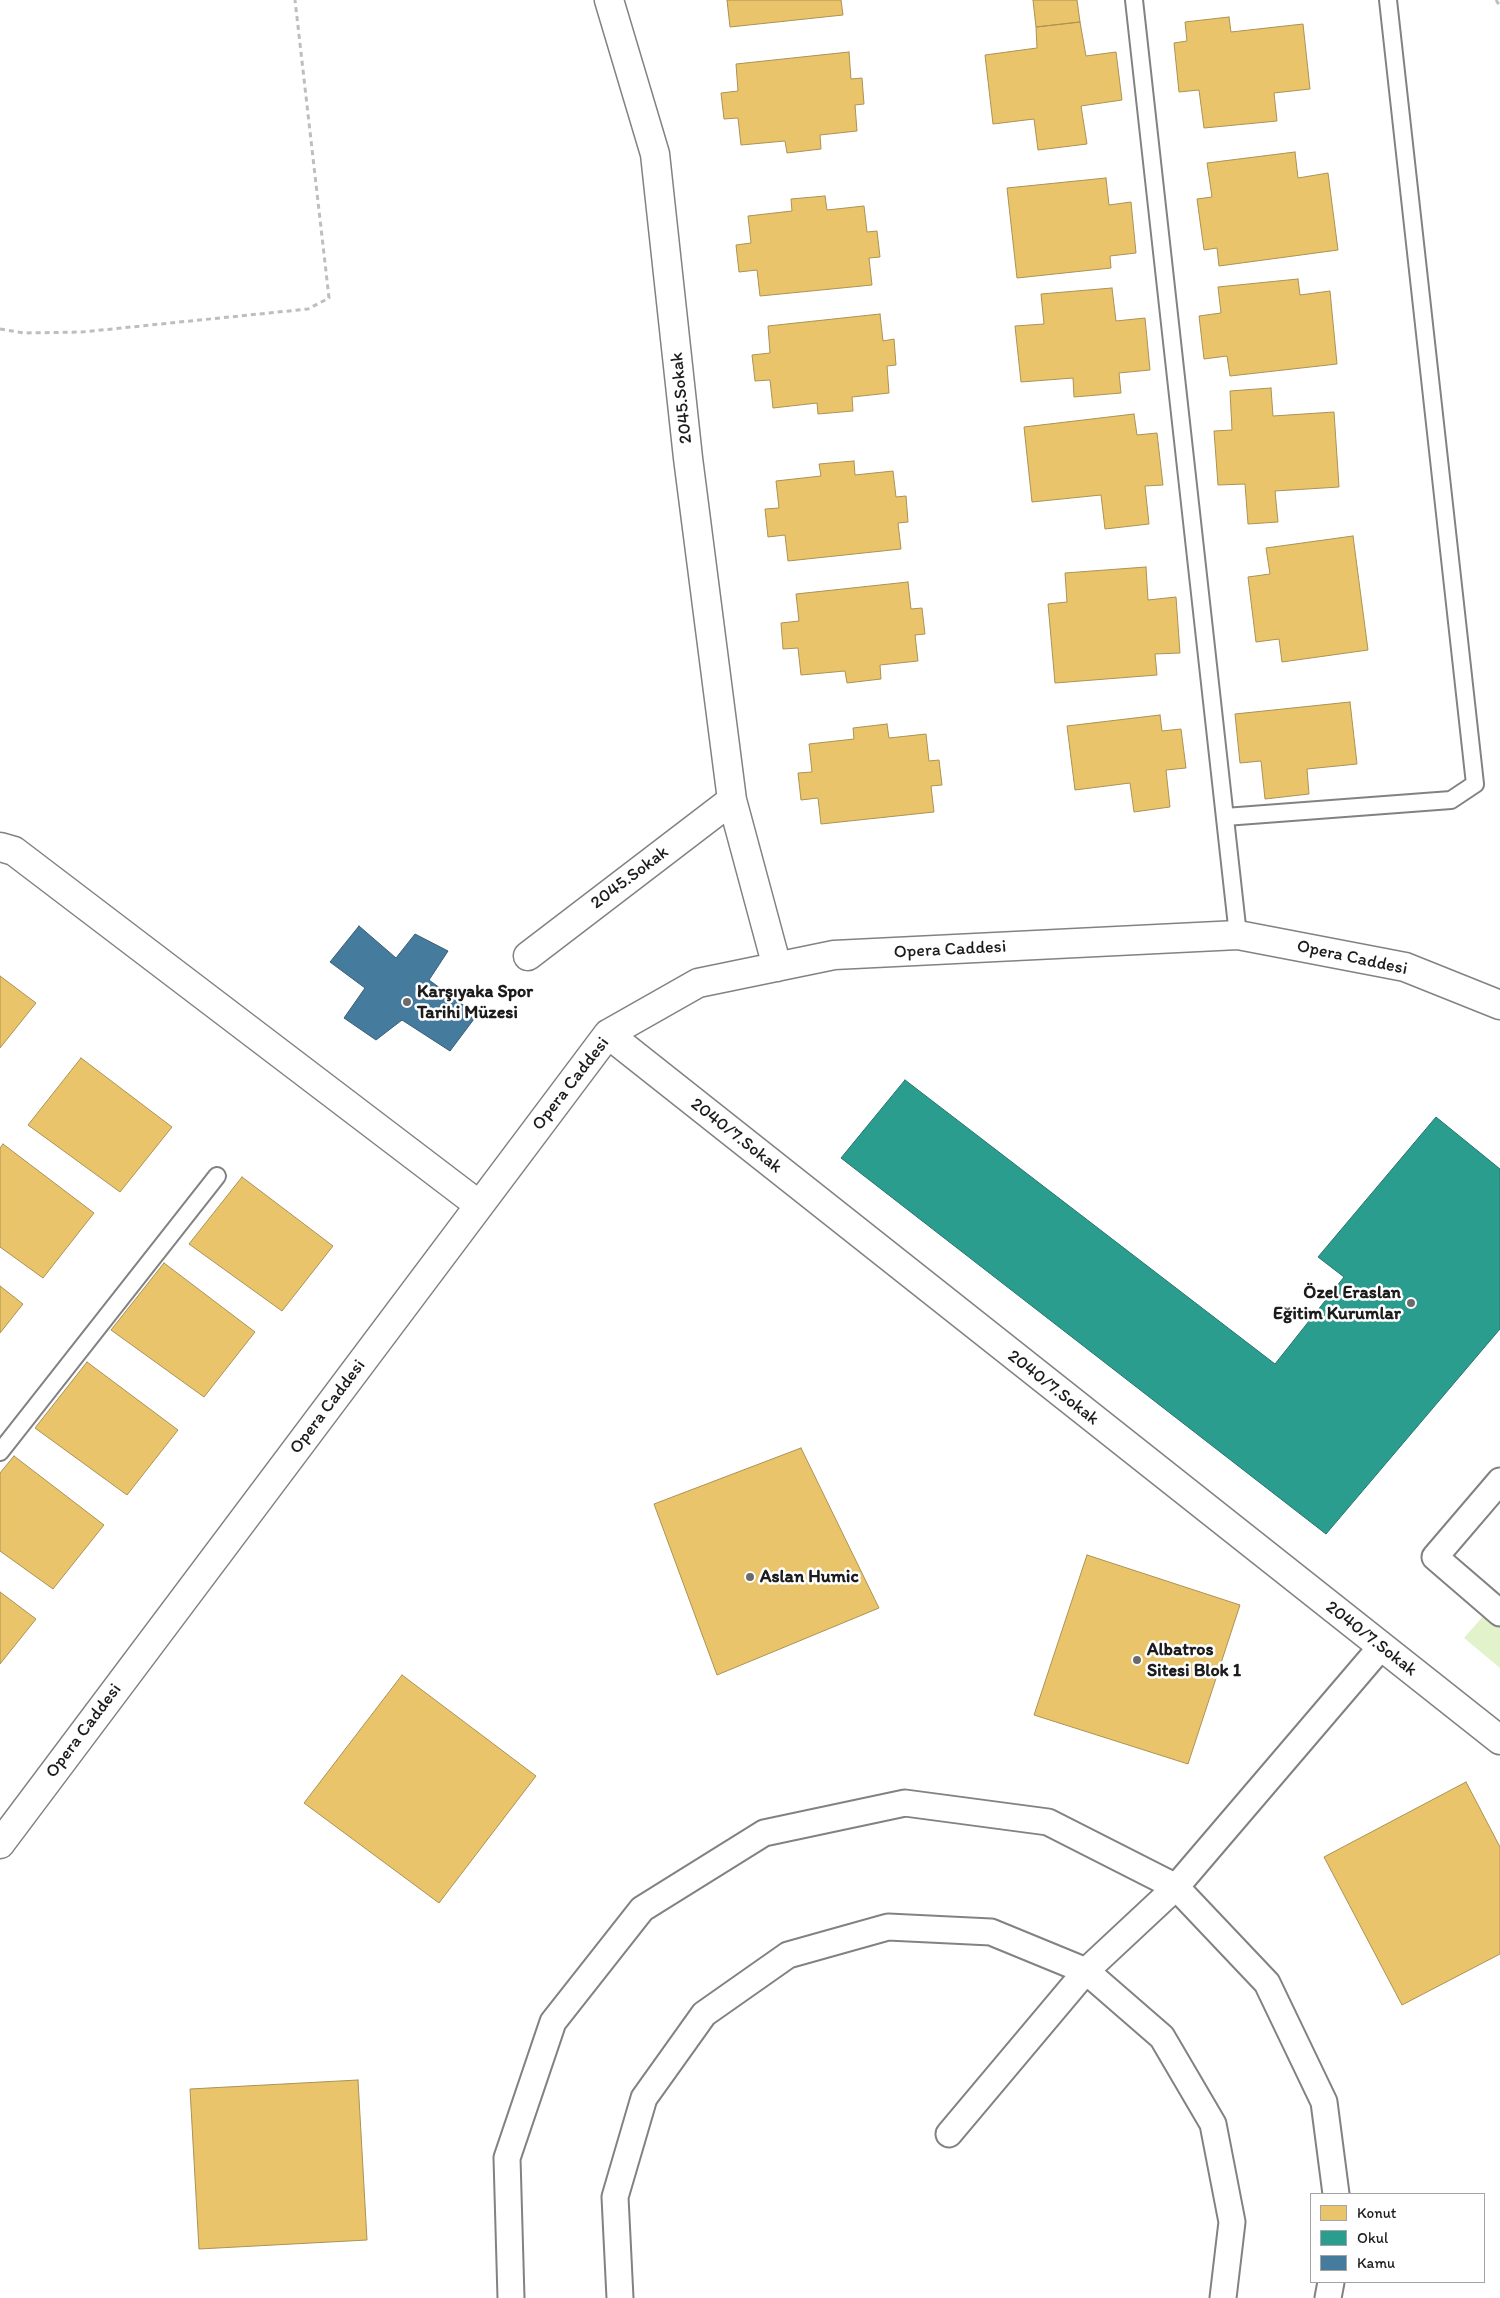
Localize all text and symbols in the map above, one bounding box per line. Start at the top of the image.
street label: 2045.Sokak [666,351,698,445]
street label: 2045.Sokak [587,842,673,914]
street label: Opera Caddesi [893,936,1007,964]
street label: Opera Caddesi [1295,936,1409,980]
place label: Karşıyaka Spor Tarihi Müzesi [417,981,533,1024]
marker: Karşıyaka Spor Tarihi Müzesi [401,996,413,1008]
street label: Opera Caddesi [528,1033,614,1135]
street label: 2040/7.Sokak [686,1094,786,1178]
place label: Özel Eraslan Eğitim Kurumlar [1273,1282,1401,1325]
marker: Özel Eraslan Eğitim Kurumlar [1405,1297,1417,1309]
street label: 2040/7.Sokak [1003,1346,1103,1430]
street label: Opera Caddesi [285,1356,371,1458]
place label: Aslan Humic [760,1566,859,1588]
marker: Aslan Humic [744,1571,756,1583]
street label: 2040/7.Sokak [1321,1597,1421,1681]
place label: Albatros Sitesi Blok 1 [1147,1639,1241,1682]
marker: Albatros Sitesi Blok 1 [1131,1654,1143,1666]
street label: Opera Caddesi [41,1680,127,1782]
legend [1310,2193,1485,2283]
text: Konut [1357,2204,1396,2222]
text: Okul [1357,2229,1388,2247]
text: Kamu [1357,2254,1395,2272]

